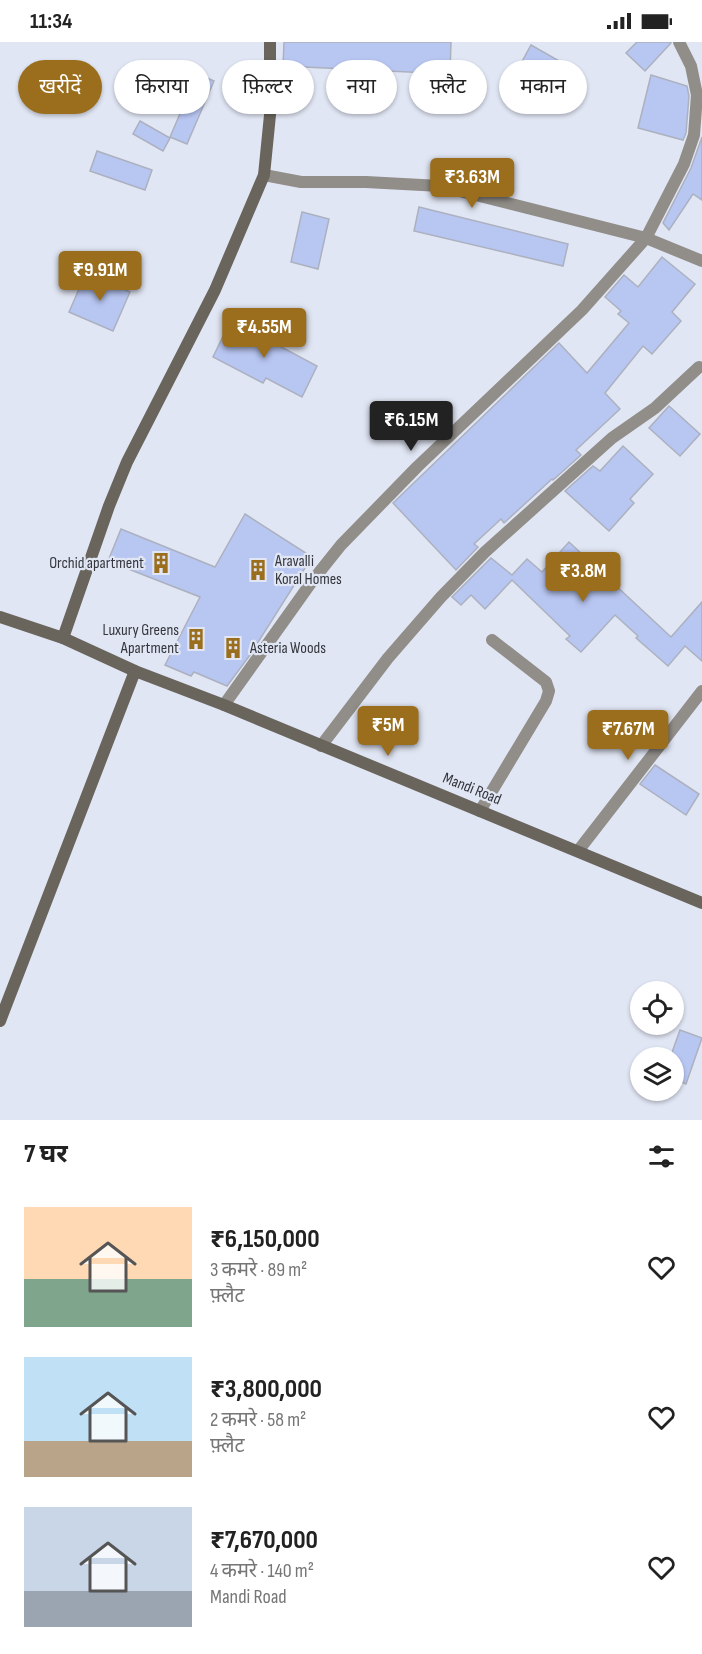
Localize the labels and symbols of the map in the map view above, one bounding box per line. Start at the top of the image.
pin: ₹3.63M [423,158,521,209]
pin: ₹9.91M [51,251,149,302]
pin: ₹4.55M [215,308,313,359]
pin: ₹6.15M [362,401,460,452]
building icon: Orchid apartment [149,551,173,575]
place label: Aravalli Koral Homes [274,552,342,589]
pin: ₹3.8M [541,552,625,603]
place label: Orchid apartment [49,554,144,573]
building icon: Aravalli Koral Homes [246,558,270,582]
place label: Luxury Greens Apartment [103,621,179,658]
building icon: Luxury Greens Apartment [184,627,208,651]
building icon: Asteria Woods [221,636,245,660]
place label: Asteria Woods [249,639,326,658]
pin: ₹5M [359,706,417,757]
pin: ₹7.67M [579,710,677,761]
street label: Mandi Road [440,769,504,809]

